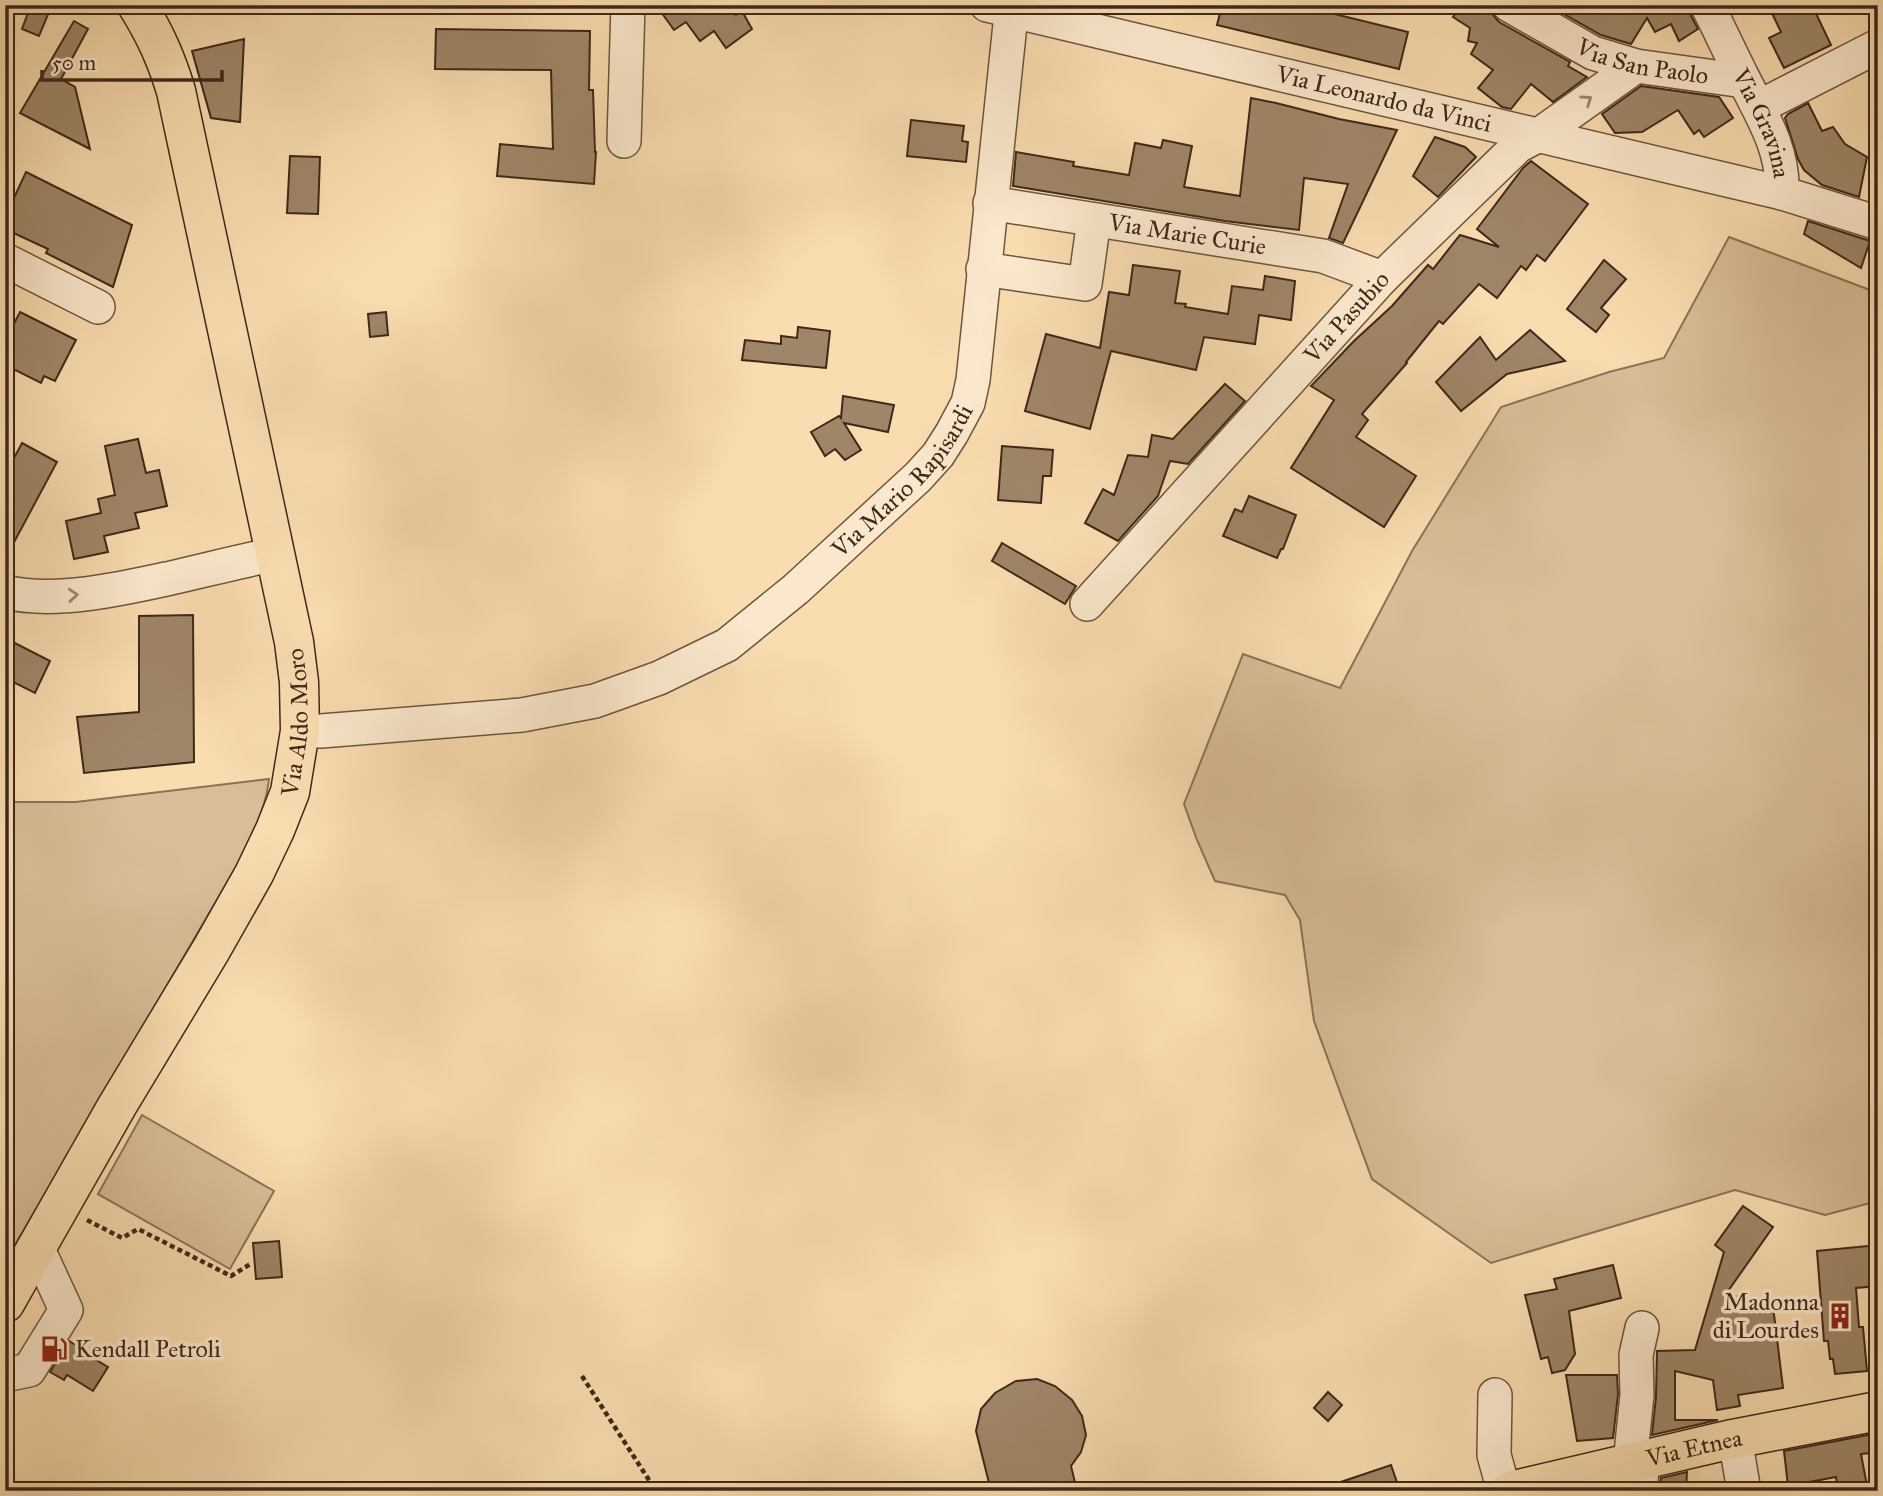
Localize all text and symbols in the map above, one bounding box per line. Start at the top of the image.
street label: Via San Paolo [1570,31,1710,91]
scale bar [42,38,222,82]
text: 50 m [52,50,97,76]
street label: Via Leonardo da Vinci [1272,59,1495,139]
street label: Via Gravina [1725,63,1797,180]
one-way arrow [1579,96,1592,108]
street label: Via Marie Curie [1106,207,1268,262]
street label: Via Pasubio [1297,265,1396,370]
street label: Via Mario Rapisardi [824,399,980,565]
one-way arrow [68,587,79,602]
street label: Via Aldo Moro [274,647,315,799]
place label: Madonna di Lourdes [1713,1287,1820,1345]
building icon: Madonna di Lourdes [1825,1301,1855,1331]
fuel station icon: Kendall Petroli [39,1334,69,1364]
place label: Kendall Petroli [75,1334,221,1364]
street label: Via Etnea [1642,1422,1745,1474]

